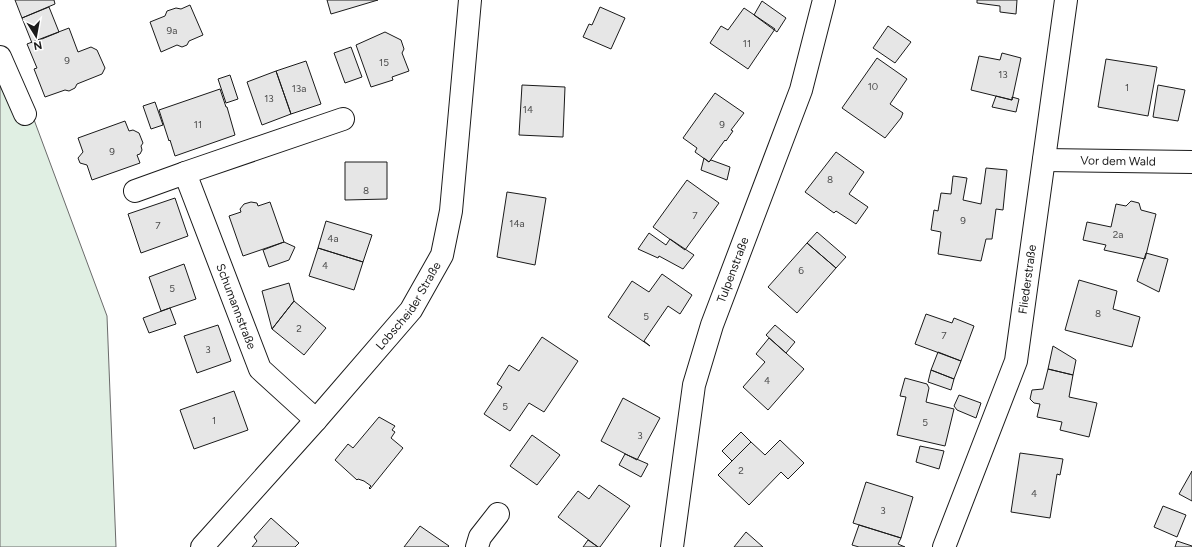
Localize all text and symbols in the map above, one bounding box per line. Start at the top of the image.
north arrow [16,16,56,56]
house number: 9a [167,24,177,37]
house number: 11 [743,37,751,50]
text: N [32,38,43,53]
house number: 9 [64,54,70,67]
house number: 15 [379,56,389,69]
house number: 13 [998,68,1008,81]
house number: 10 [868,80,878,93]
house number: 1 [1125,81,1129,94]
house number: 13a [292,82,306,95]
house number: 13 [264,92,274,105]
house number: 14 [523,103,533,116]
house number: 11 [194,118,202,131]
house number: 9 [719,118,725,131]
house number: 9 [109,145,115,158]
street label: Vor dem Wald [1080,153,1156,169]
house number: 8 [827,173,833,186]
house number: 8 [363,184,369,197]
house number: 7 [692,209,698,222]
house number: 9 [960,214,966,227]
house number: 14a [509,217,525,230]
house number: 7 [155,219,161,232]
house number: 2a [1113,228,1123,241]
house number: 4a [327,232,339,245]
street label: Tulpenstraße [714,235,752,305]
street label: Fliederstraße [1016,243,1039,315]
house number: 4 [322,259,328,272]
street label: Lobscheider Straße [373,259,444,353]
street label: Schumannstraße [213,262,259,352]
house number: 6 [798,264,804,277]
house number: 5 [169,282,175,295]
house number: 8 [1095,307,1101,320]
house number: 5 [643,310,649,323]
house number: 2 [296,322,302,335]
house number: 7 [941,329,947,342]
house number: 3 [205,343,211,356]
house number: 4 [764,374,770,387]
house number: 5 [502,400,508,413]
house number: 1 [212,414,216,427]
house number: 5 [922,416,928,429]
house number: 3 [637,429,643,442]
house number: 2 [738,464,744,477]
house number: 4 [1031,487,1037,500]
house number: 3 [880,504,886,517]

